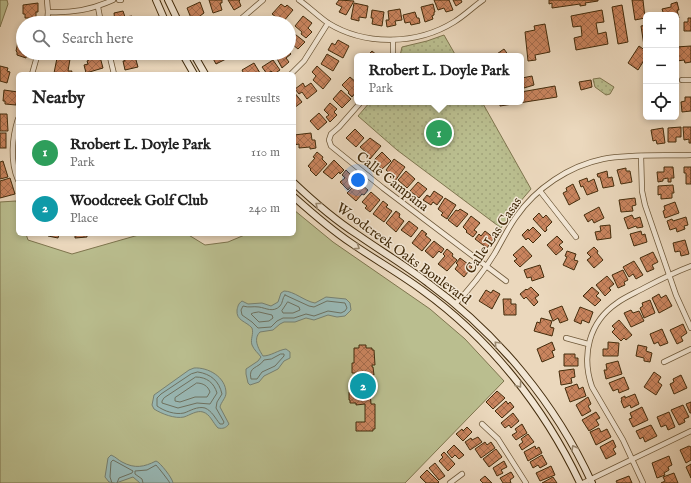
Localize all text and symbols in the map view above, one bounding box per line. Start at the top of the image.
map controls [643,12,679,120]
button: + [643,12,679,48]
search box [16,16,296,60]
icon: search [30,27,52,49]
text: Search here [62,29,133,48]
button: − [643,48,679,84]
popup [354,53,524,105]
text: Rrobert L. Doyle Park [369,61,509,80]
text: Park [369,80,393,97]
button: locate [643,84,679,120]
text: Nearby [32,88,85,109]
text: 2 results [236,90,280,107]
pin: 1 [426,118,452,148]
text: Rrobert L. Doyle Park [70,135,211,154]
text: 1 [43,144,47,161]
text: 110 m [251,144,280,161]
street label: Calle Campana [352,148,433,216]
text: Park [70,154,95,171]
your location [348,170,368,190]
text: Woodcreek Golf Club [70,191,208,210]
street label: Calle Las Casas [461,194,526,278]
street label: Woodcreek Oaks Boulevard [333,199,475,309]
text: 2 [42,200,48,217]
text: 240 m [248,200,280,217]
one-way arrow [315,202,322,209]
text: Place [70,210,98,227]
one-way arrow [353,242,360,249]
one-way arrow [494,341,502,349]
pin: 2 [350,371,376,401]
one-way arrow [515,381,522,388]
one-way arrow [572,445,579,452]

